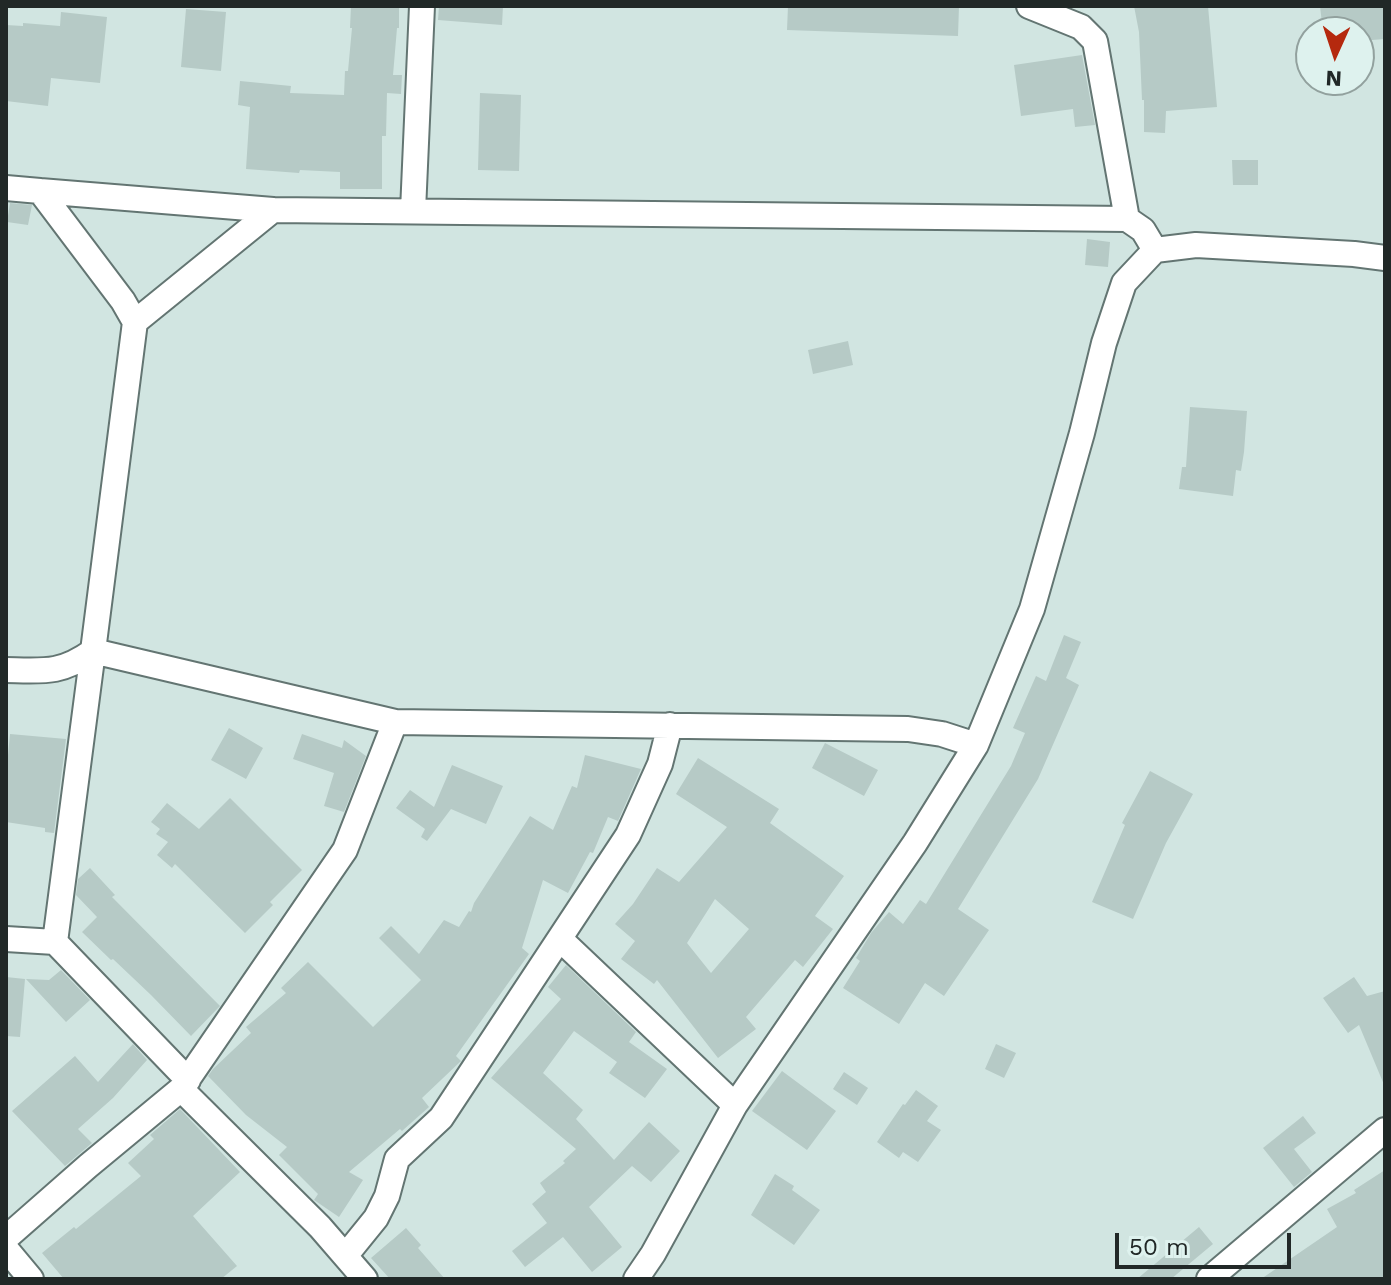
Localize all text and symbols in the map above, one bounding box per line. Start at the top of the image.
north arrow [1295,16,1375,96]
text: N [1325,66,1343,91]
scale bar [1119,1217,1295,1267]
text: 50 m [1129,1233,1189,1261]

